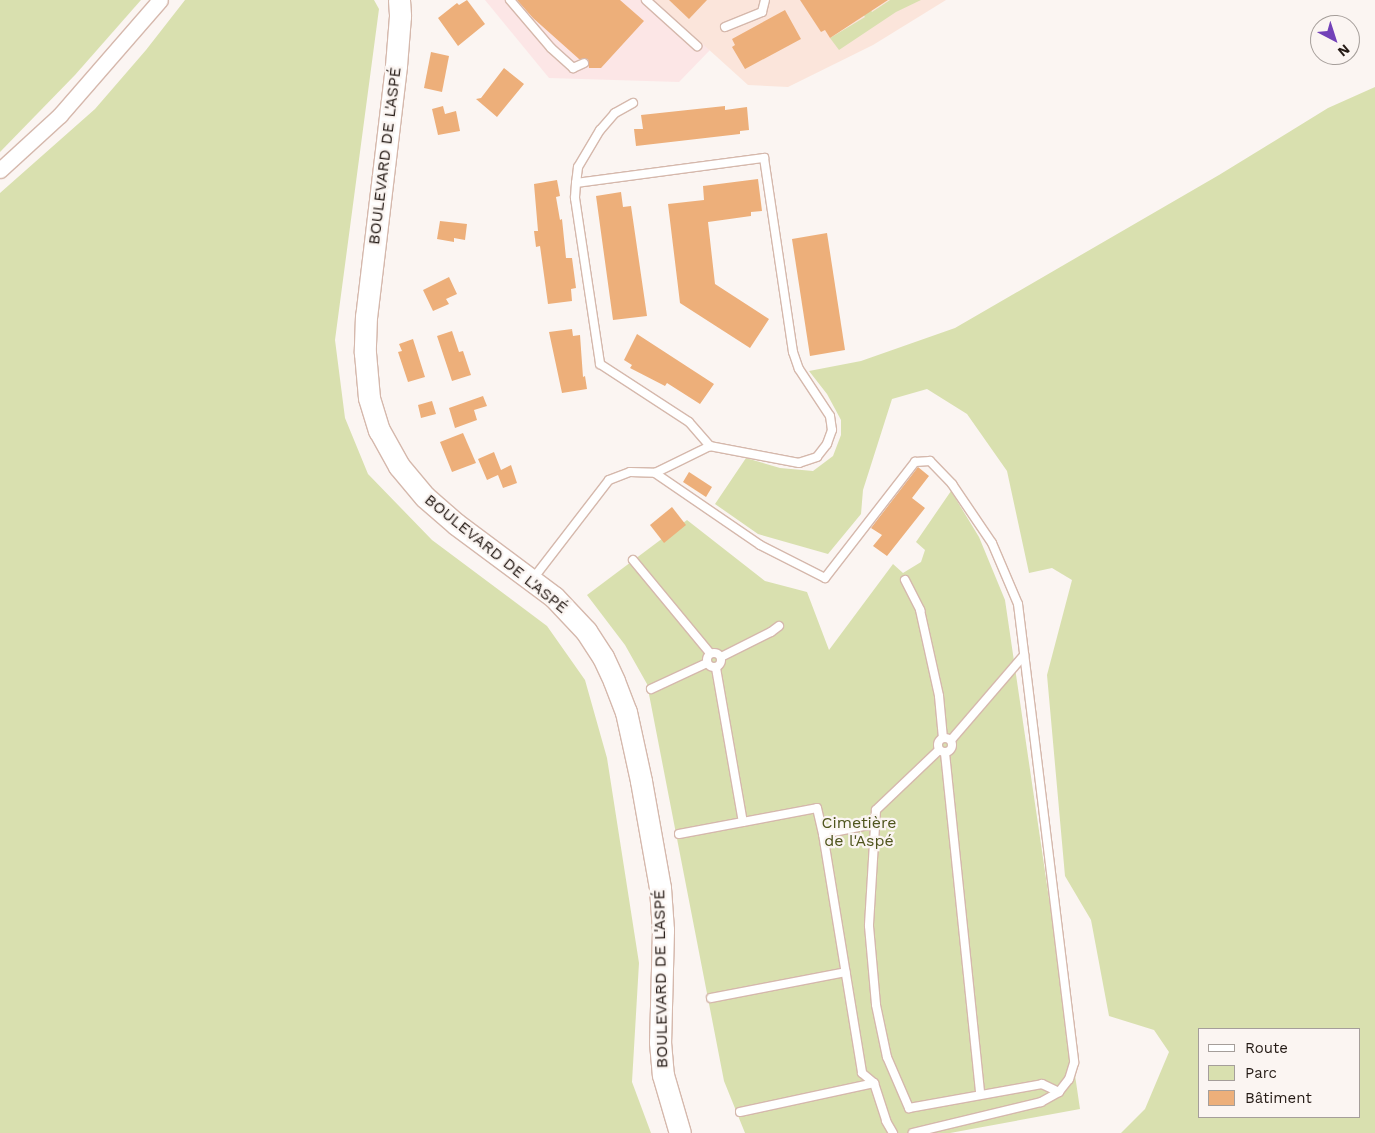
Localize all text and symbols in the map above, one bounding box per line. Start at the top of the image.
north arrow [1310,15,1360,65]
text: N [1335,41,1353,60]
street label: BOULEVARD DE L'ASPÉ [365,66,405,246]
street label: BOULEVARD DE L'ASPÉ [421,490,571,618]
park label: Cimetière de l'Aspé [821,813,897,851]
street label: BOULEVARD DE L'ASPÉ [650,889,672,1069]
legend [1198,1028,1360,1118]
text: Route [1245,1039,1288,1057]
text: Parc [1245,1064,1277,1082]
text: Bâtiment [1245,1089,1312,1107]

